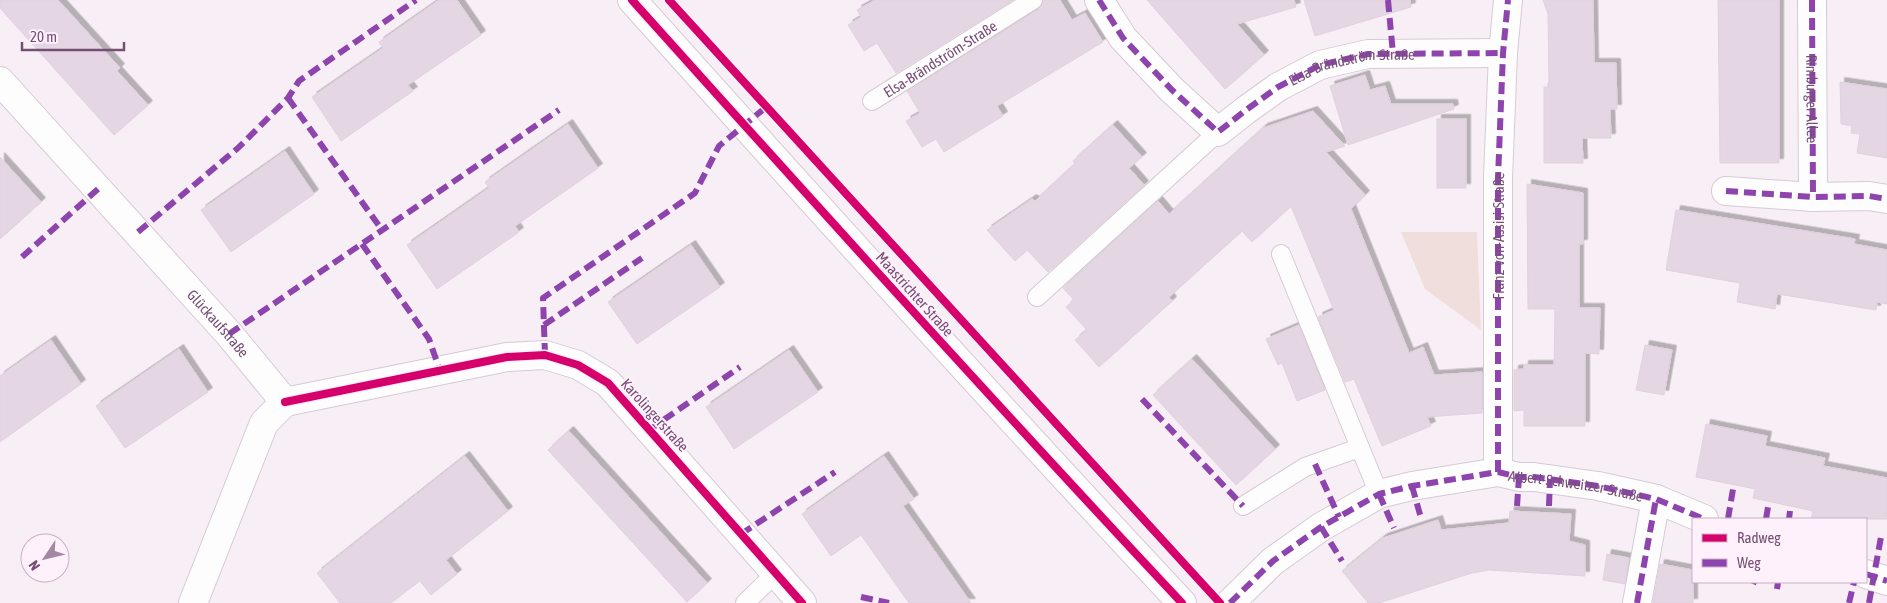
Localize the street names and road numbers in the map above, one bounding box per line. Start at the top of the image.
street label: Elsa-Brändström-Straße [880,17,1000,100]
street label: Elsa-Brändström-Straße [1286,45,1415,88]
street label: Rimburger Allee [1804,55,1821,143]
street label: Franz-von-Assisi-Straße [1489,172,1507,300]
street label: Maastrichter Straße [873,248,957,340]
street label: Glückaufstraße [184,286,253,360]
street label: Karolingerstraße [618,375,692,455]
street label: Albert-Schweitzer-Straße [1507,466,1645,504]

